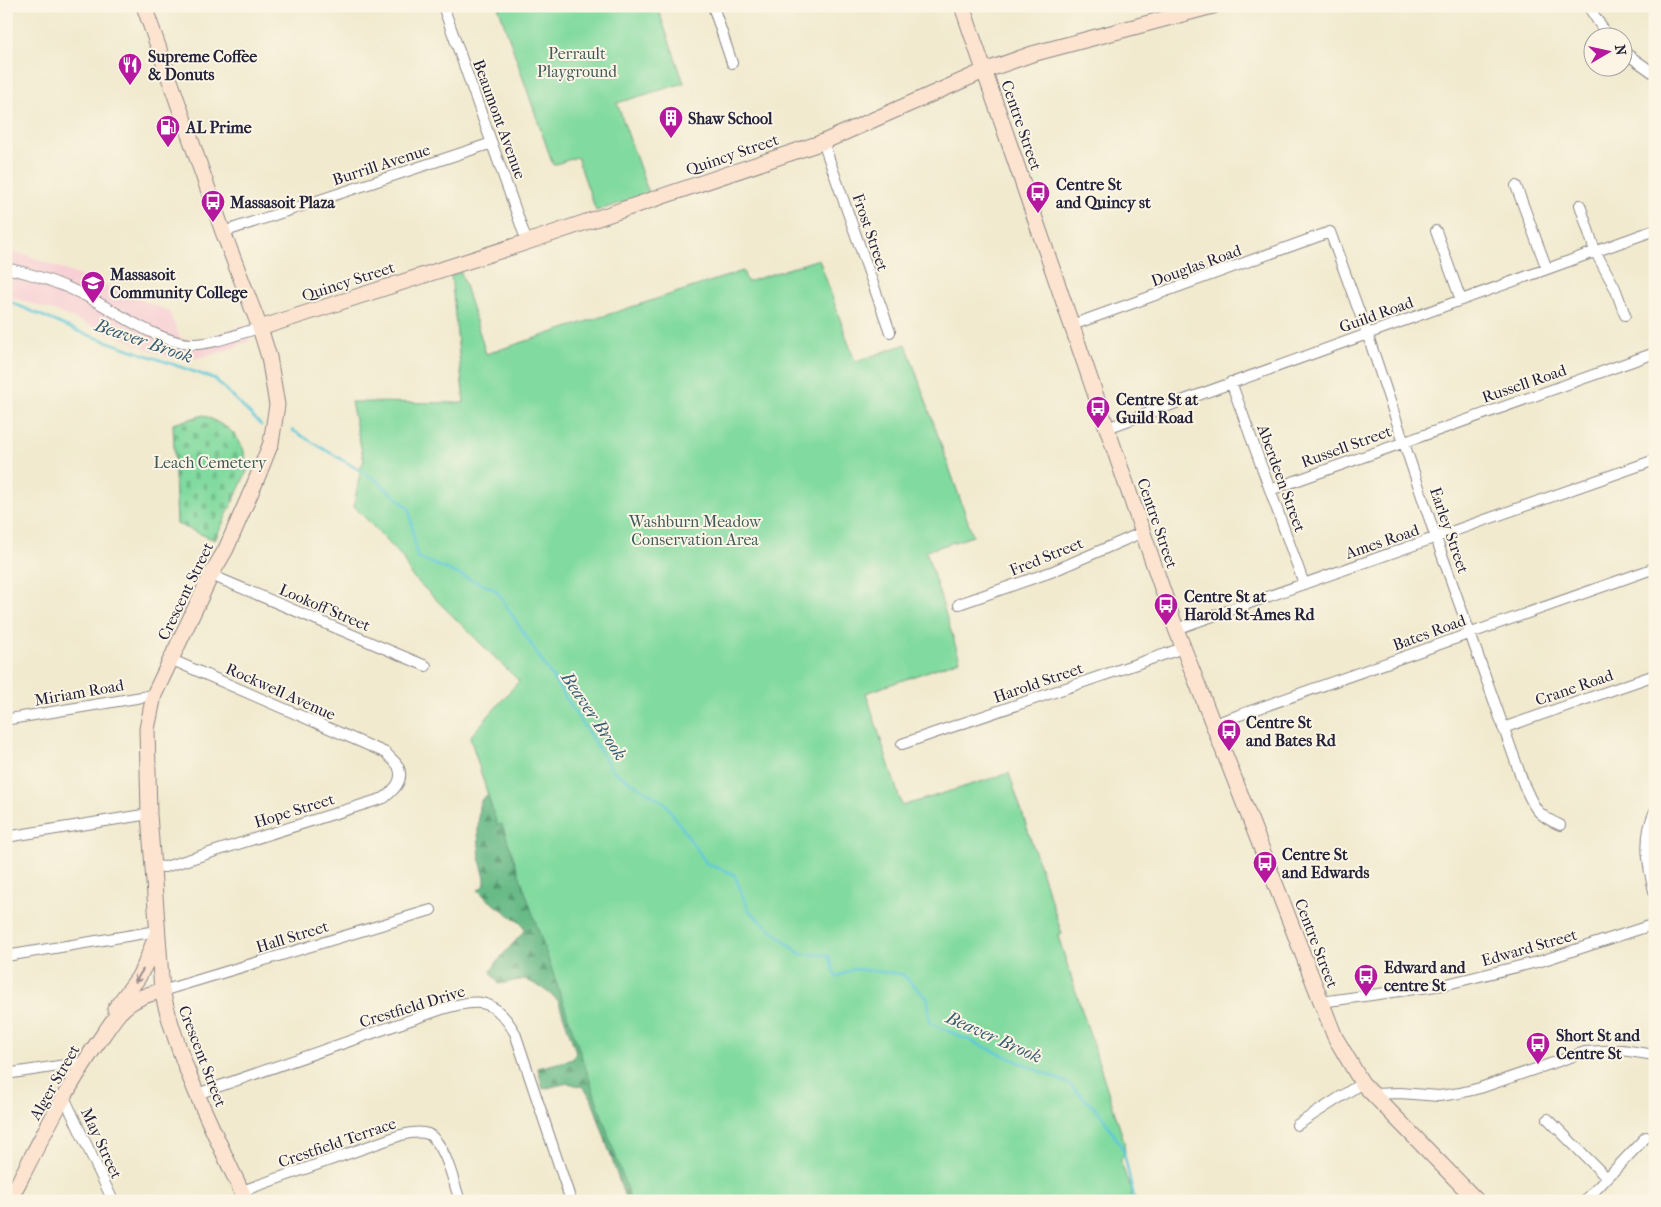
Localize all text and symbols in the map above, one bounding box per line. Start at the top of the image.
north arrow [1584,28,1634,78]
text: N [1611,43,1630,57]
park label: Perrault Playground [537,44,617,81]
place label: Supreme Coffee & Donuts [148,47,257,84]
restaurant icon: Supreme Coffee & Donuts [117,52,143,86]
street label: Beaumont Avenue [469,57,530,182]
street label: Centre Street [997,78,1046,173]
building icon: Shaw School [658,105,684,139]
place label: Shaw School [688,109,773,128]
fuel station icon: AL Prime [155,114,181,148]
place label: AL Prime [185,118,252,137]
street label: Quincy Street [683,130,781,179]
street label: Burrill Avenue [330,140,433,189]
place label: Centre St and Quincy st [1056,175,1151,213]
bus stop icon: Centre St and Quincy st [1025,180,1051,214]
bus stop icon: Massasoit Plaza [200,189,226,223]
street label: Frost Street [848,191,893,274]
place label: Massasoit Plaza [229,193,335,212]
street label: Douglas Road [1148,240,1244,291]
street label: Quincy Street [299,257,397,305]
place label: Massasoit Community College [109,265,248,303]
school or university icon: Massasoit Community College [80,270,106,304]
street label: Guild Road [1337,292,1416,337]
water label: Beaver Brook [91,315,196,368]
street label: Russell Road [1479,360,1569,407]
place label: Centre St at Guild Road [1116,390,1198,427]
bus stop icon: Centre St at Guild Road [1085,395,1111,429]
street label: Aberdeen Street [1253,421,1310,535]
street label: Russell Street [1298,421,1394,472]
park label: Leach Cemetery [153,453,267,472]
street label: Centre Street [1133,476,1182,571]
street label: Earley Street [1426,485,1473,576]
park label: Washburn Meadow Conservation Area [628,512,762,549]
street label: Ames Road [1342,520,1422,563]
street label: Fred Street [1007,533,1086,580]
street label: Crescent Street [154,539,218,643]
street label: Lookoff Street [276,580,373,635]
place label: Centre St at Harold St-Ames Rd [1184,587,1316,624]
bus stop icon: Centre St at Harold St-Ames Rd [1153,592,1179,626]
street label: Bates Road [1390,610,1469,654]
street label: Harold Street [991,658,1086,707]
street label: Rockwell Avenue [223,659,339,724]
street label: Crane Road [1533,665,1616,710]
water label: Beaver Brook [556,667,631,765]
street label: Miriam Road [33,675,126,710]
place label: Centre St and Bates Rd [1246,713,1337,750]
bus stop icon: Centre St and Bates Rd [1216,718,1242,752]
street label: Hope Street [252,789,337,832]
place label: Centre St and Edwards [1282,845,1370,882]
bus stop icon: Centre St and Edwards [1252,850,1278,884]
street label: Centre Street [1291,896,1342,991]
street label: Hall Street [254,916,331,956]
street label: Edward Street [1479,925,1579,970]
place label: Edward and centre St [1384,958,1467,995]
bus stop icon: Edward and centre St [1353,963,1379,997]
one-way arrow [133,969,143,983]
street label: Crestfield Drive [357,981,467,1032]
street label: Crescent Street [175,1003,231,1110]
water label: Beaver Brook [942,1007,1045,1068]
place label: Short St and Centre St [1556,1026,1641,1063]
bus stop icon: Short St and Centre St [1525,1031,1551,1065]
street label: Alger Street [25,1041,84,1124]
street label: May Street [77,1105,126,1182]
street label: Crestfield Terrace [276,1113,399,1172]

